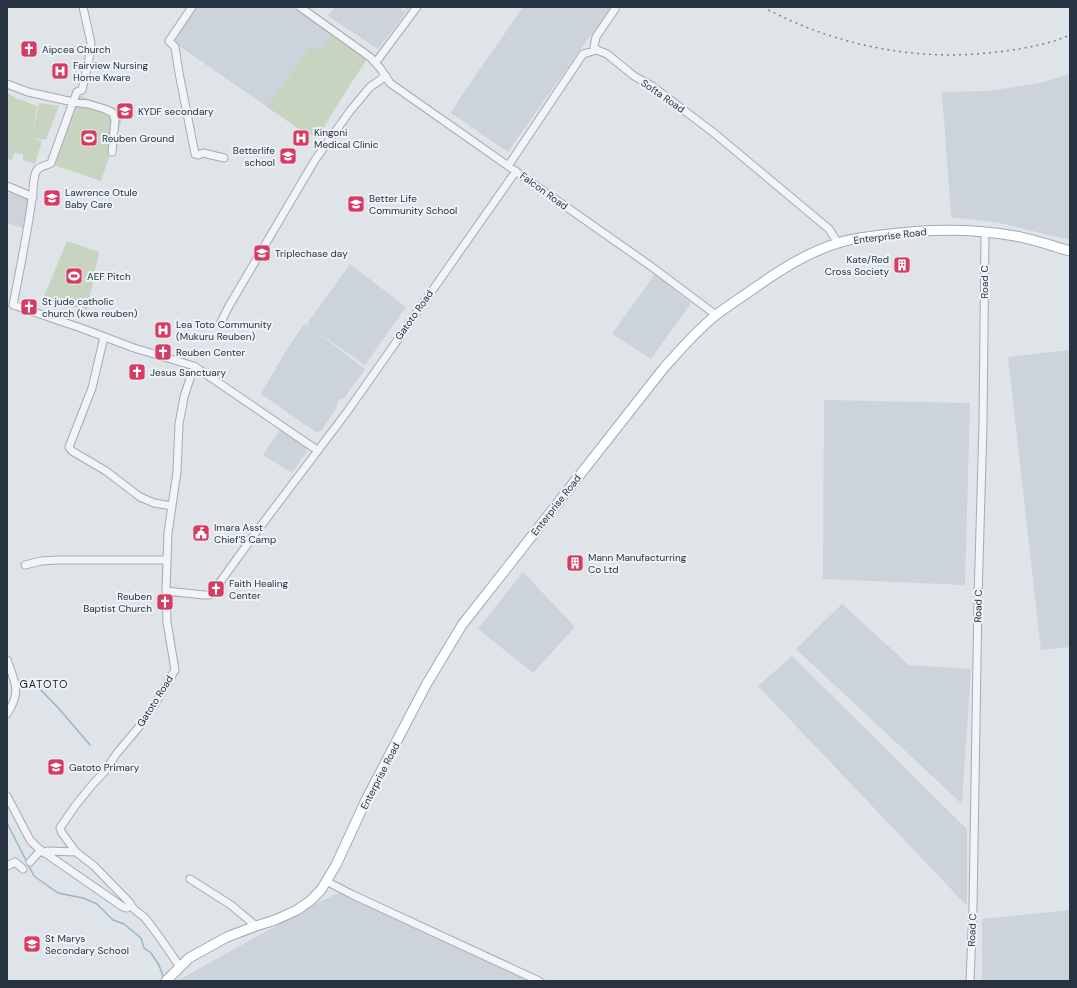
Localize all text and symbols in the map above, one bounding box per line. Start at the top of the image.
church icon: Aipcea Church [19,39,39,59]
place label: Aipcea Church [42,43,111,56]
place label: Fairview Nursing Home Kware [73,59,148,84]
hospital icon: Fairview Nursing Home Kware [50,61,70,81]
street label: Softa Road [639,76,687,116]
school or university icon: KYDF secondary [115,101,135,121]
place label: KYDF secondary [138,105,214,118]
place label: Kingoni Medical Clinic [314,126,379,151]
sports icon: Reuben Ground [79,128,99,148]
hospital icon: Kingoni Medical Clinic [291,128,311,148]
place label: Reuben Ground [102,132,174,145]
place label: Betterlife school [233,144,275,169]
school or university icon: Betterlife school [278,146,298,166]
street label: Falcon Road [518,169,570,213]
place label: Lawrence Otule Baby Care [65,186,138,211]
school or university icon: Lawrence Otule Baby Care [42,188,62,208]
place label: Better Life Community School [369,192,457,217]
school or university icon: Better Life Community School [346,194,366,214]
street label: Enterprise Road [853,225,927,247]
school or university icon: Triplechase day [252,243,272,263]
place label: Triplechase day [275,247,348,260]
place label: Kate/Red Cross Society [825,253,889,278]
building icon: Kate/Red Cross Society [892,255,912,275]
street label: Road C [978,265,991,299]
sports icon: AEF Pitch [64,266,84,286]
place label: AEF Pitch [87,270,131,283]
street label: Gatoto Road [392,287,436,343]
place label: St jude catholic church (kwa reuben) [42,295,138,320]
church icon: St jude catholic church (kwa reuben) [19,297,39,317]
place label: Lea Toto Community (Mukuru Reuben) [176,318,272,343]
hospital icon: Lea Toto Community (Mukuru Reuben) [153,320,173,340]
church icon: Reuben Center [153,342,173,362]
place label: Reuben Center [176,346,245,359]
church icon: Jesus Sanctuary [127,362,147,382]
place label: Jesus Sanctuary [150,366,226,379]
street label: Enterprise Road [528,472,584,538]
place label: Imara Asst Chief'S Camp [214,521,276,546]
public building icon: Imara Asst Chief'S Camp [191,523,211,543]
place label: Mann Manufacturring Co Ltd [588,551,687,576]
building icon: Mann Manufacturring Co Ltd [565,553,585,573]
place label: Faith Healing Center [229,577,288,602]
church icon: Faith Healing Center [206,579,226,599]
street label: Road C [971,589,985,623]
place label: Reuben Baptist Church [83,590,152,615]
church icon: Reuben Baptist Church [155,592,175,612]
street label: Gatoto Road [134,673,176,729]
district label: GATOTO [20,677,68,691]
street label: Enterprise Road [358,740,402,812]
school or university icon: Gatoto Primary [46,757,66,777]
place label: Gatoto Primary [69,761,140,774]
street label: Road C [965,913,979,947]
place label: St Marys Secondary School [45,932,129,957]
school or university icon: St Marys Secondary School [22,934,42,954]

